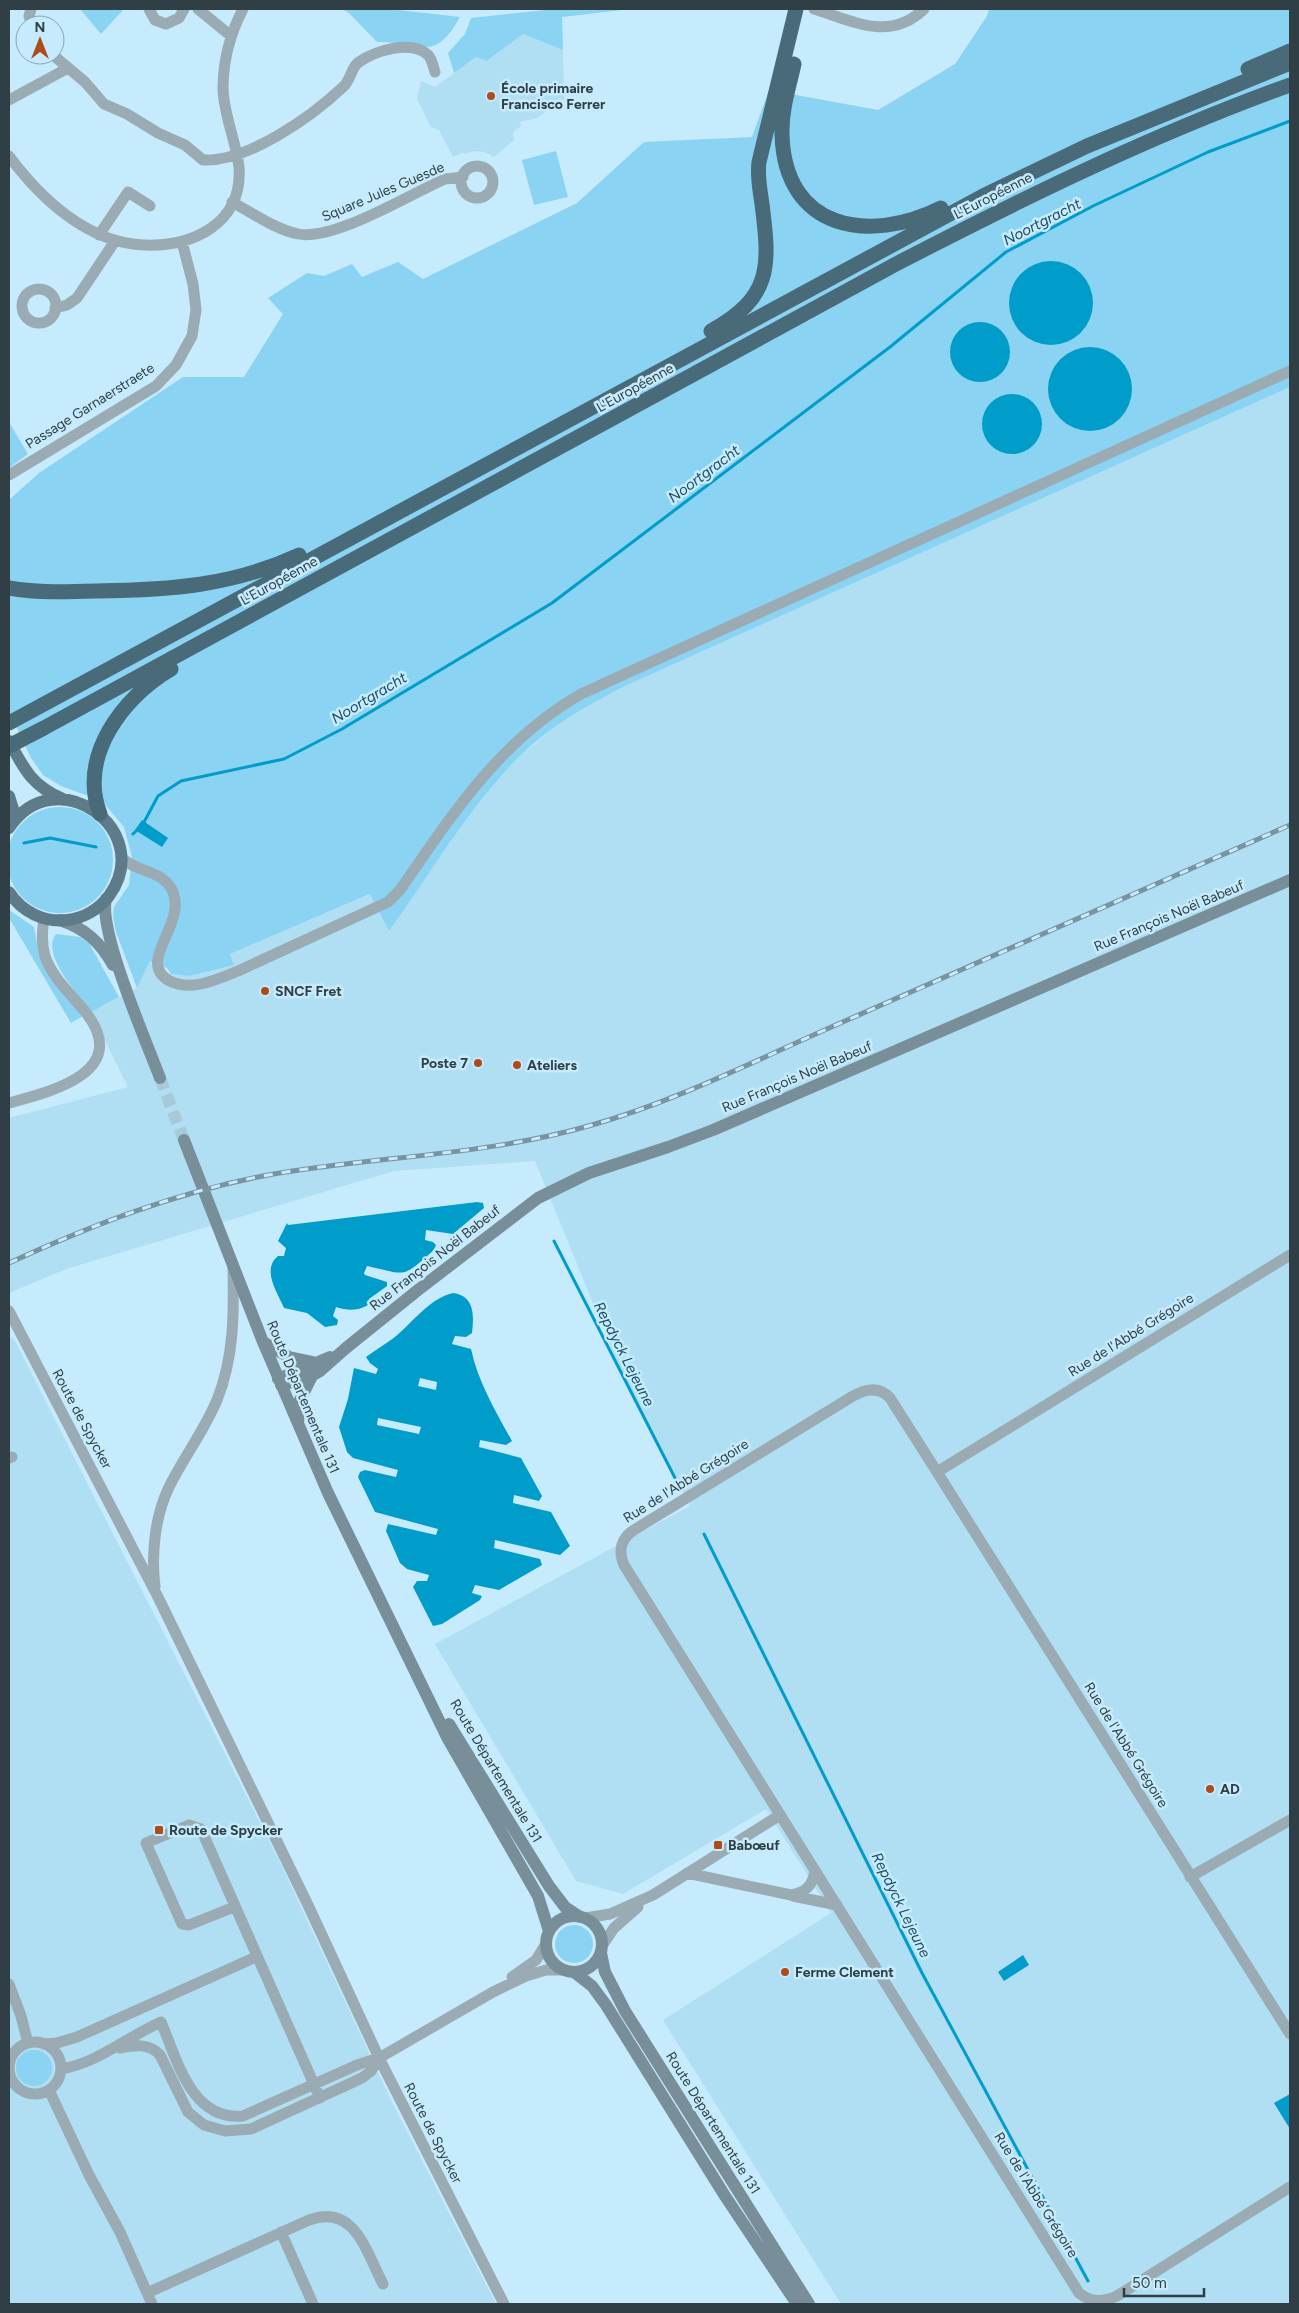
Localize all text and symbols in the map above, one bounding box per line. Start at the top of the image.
north arrow [15,15,65,65]
text: N [35,19,45,36]
place label: École primaire Francisco Ferrer [501,80,606,113]
marker: École primaire Francisco Ferrer [485,90,497,102]
street label: Square Jules Guesde [319,158,447,226]
street label: L'Européenne [951,169,1035,223]
water label: Noortgracht [1000,195,1084,249]
street label: Passage Garnaerstraete [22,359,158,453]
street label: L'Européenne [593,360,677,416]
water label: Noortgracht [665,441,743,507]
street label: L'Européenne [237,553,321,609]
water label: Noortgracht [328,668,410,728]
street label: Rue François Noël Babeuf [1091,876,1247,955]
place label: SNCF Fret [275,983,342,1000]
marker: SNCF Fret [259,985,271,997]
street label: Rue François Noël Babeuf [719,1037,875,1116]
place label: Poste 7 [421,1055,468,1072]
marker: Poste 7 [472,1057,484,1069]
place label: Ateliers [527,1057,577,1074]
marker: Ateliers [511,1059,523,1071]
street label: Rue François Noël Babeuf [366,1201,504,1314]
street label: Rue de l'Abbé Grégoire [1065,1289,1197,1381]
water label: Repdyck Lejeune [590,1299,658,1409]
street label: Route Départementale 131 [263,1318,343,1476]
street label: Route de Spycker [48,1366,116,1472]
street label: Rue de l'Abbé Grégoire [620,1435,752,1527]
street label: Rue de l'Abbé Grégoire [1080,1679,1172,1811]
street label: Route Départementale 131 [446,1696,546,1846]
place label: AD [1220,1781,1240,1798]
marker: AD [1204,1783,1216,1795]
place label: Route de Spycker [169,1822,283,1839]
marker: Route de Spycker [153,1824,165,1836]
place label: Babœuf [728,1837,780,1854]
marker: Babœuf [712,1839,724,1851]
water label: Repdyck Lejeune [868,1849,934,1961]
place label: Ferme Clement [795,1964,894,1981]
marker: Ferme Clement [779,1966,791,1978]
street label: Route Départementale 131 [662,2049,764,2197]
street label: Route de Spycker [400,2080,466,2186]
street label: Rue de l'Abbé Grégoire [990,2129,1082,2261]
scale bar [1124,2266,1204,2298]
text: 50 m [1132,2274,1167,2292]

